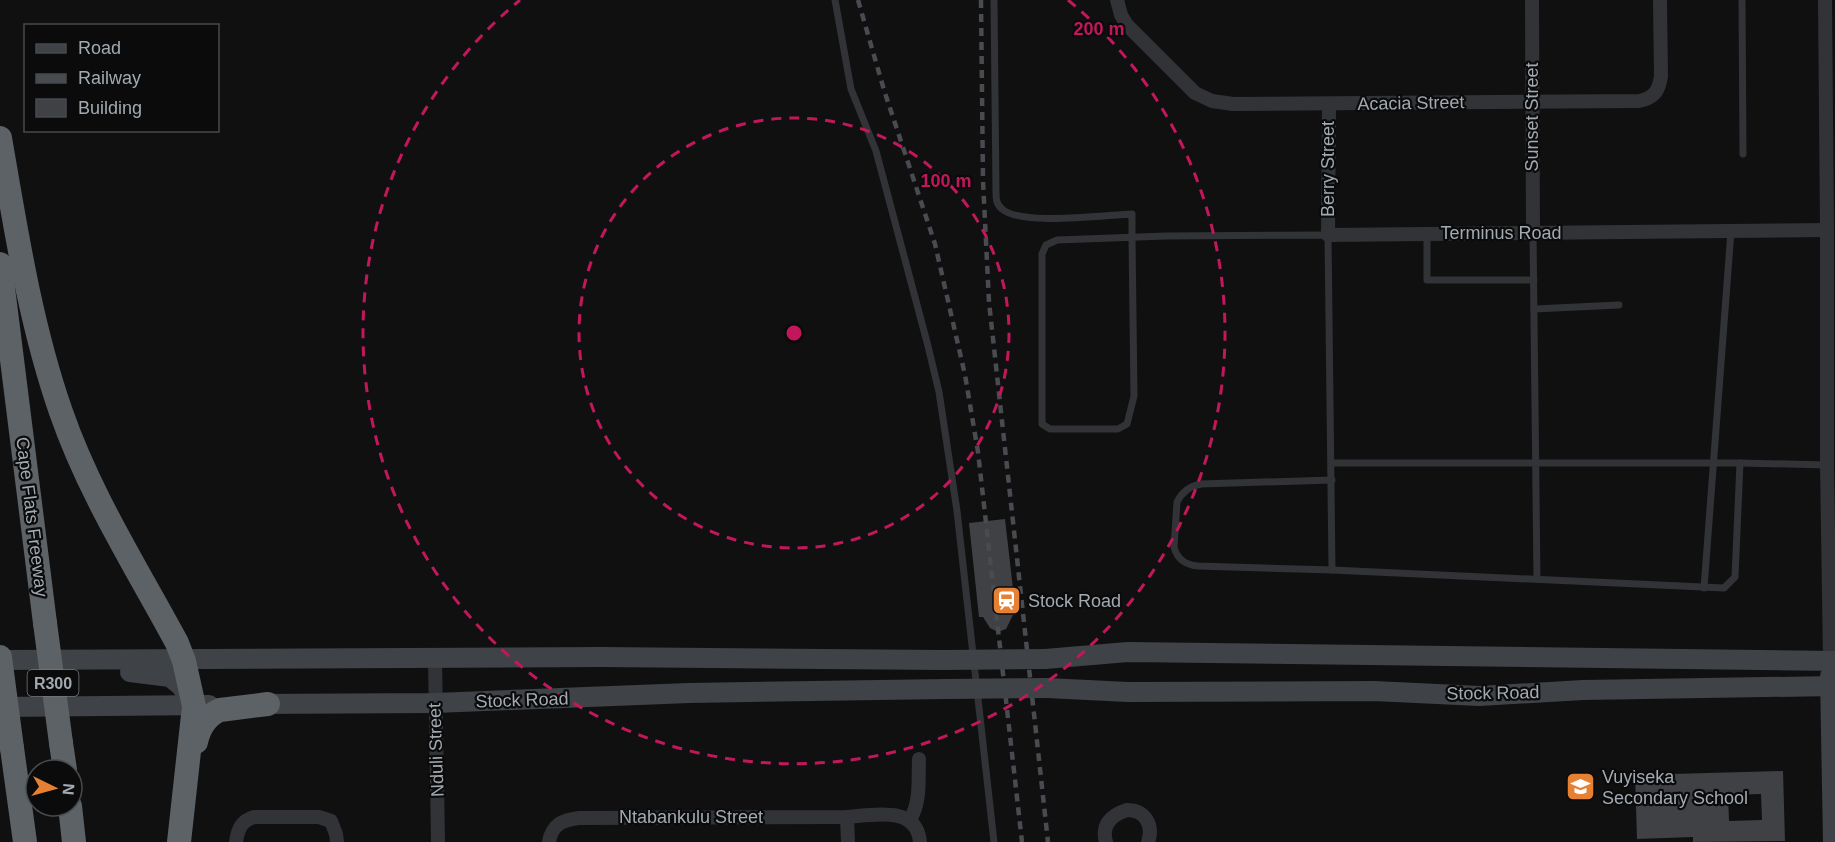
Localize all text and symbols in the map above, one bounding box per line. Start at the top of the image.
text: 200 m [1073,19,1125,39]
legend [24,24,219,132]
text: Road [78,38,121,58]
street label: Sunset Street [1522,62,1542,172]
text: Railway [78,68,141,88]
street label: Acacia Street [1357,92,1465,114]
text: Building [78,98,142,118]
street label: Berry Street [1318,121,1338,217]
text: 100 m [920,171,972,191]
street label: Terminus Road [1440,223,1562,243]
centre of rings [784,323,804,343]
street label: Cape Flats Freeway [12,436,52,598]
station icon: Stock Road [991,585,1023,617]
place label: Stock Road [1028,591,1121,611]
road number: R300 [28,670,78,696]
street label: Stock Road [1446,682,1540,704]
street label: Stock Road [475,688,569,712]
street label: Nduli Street [424,703,448,797]
north arrow [24,758,84,818]
place label: Vuyiseka Secondary School [1602,767,1748,808]
school or university icon: Vuyiseka Secondary School [1565,771,1597,803]
text: N [59,783,77,796]
street label: Ntabankulu Street [619,807,763,827]

